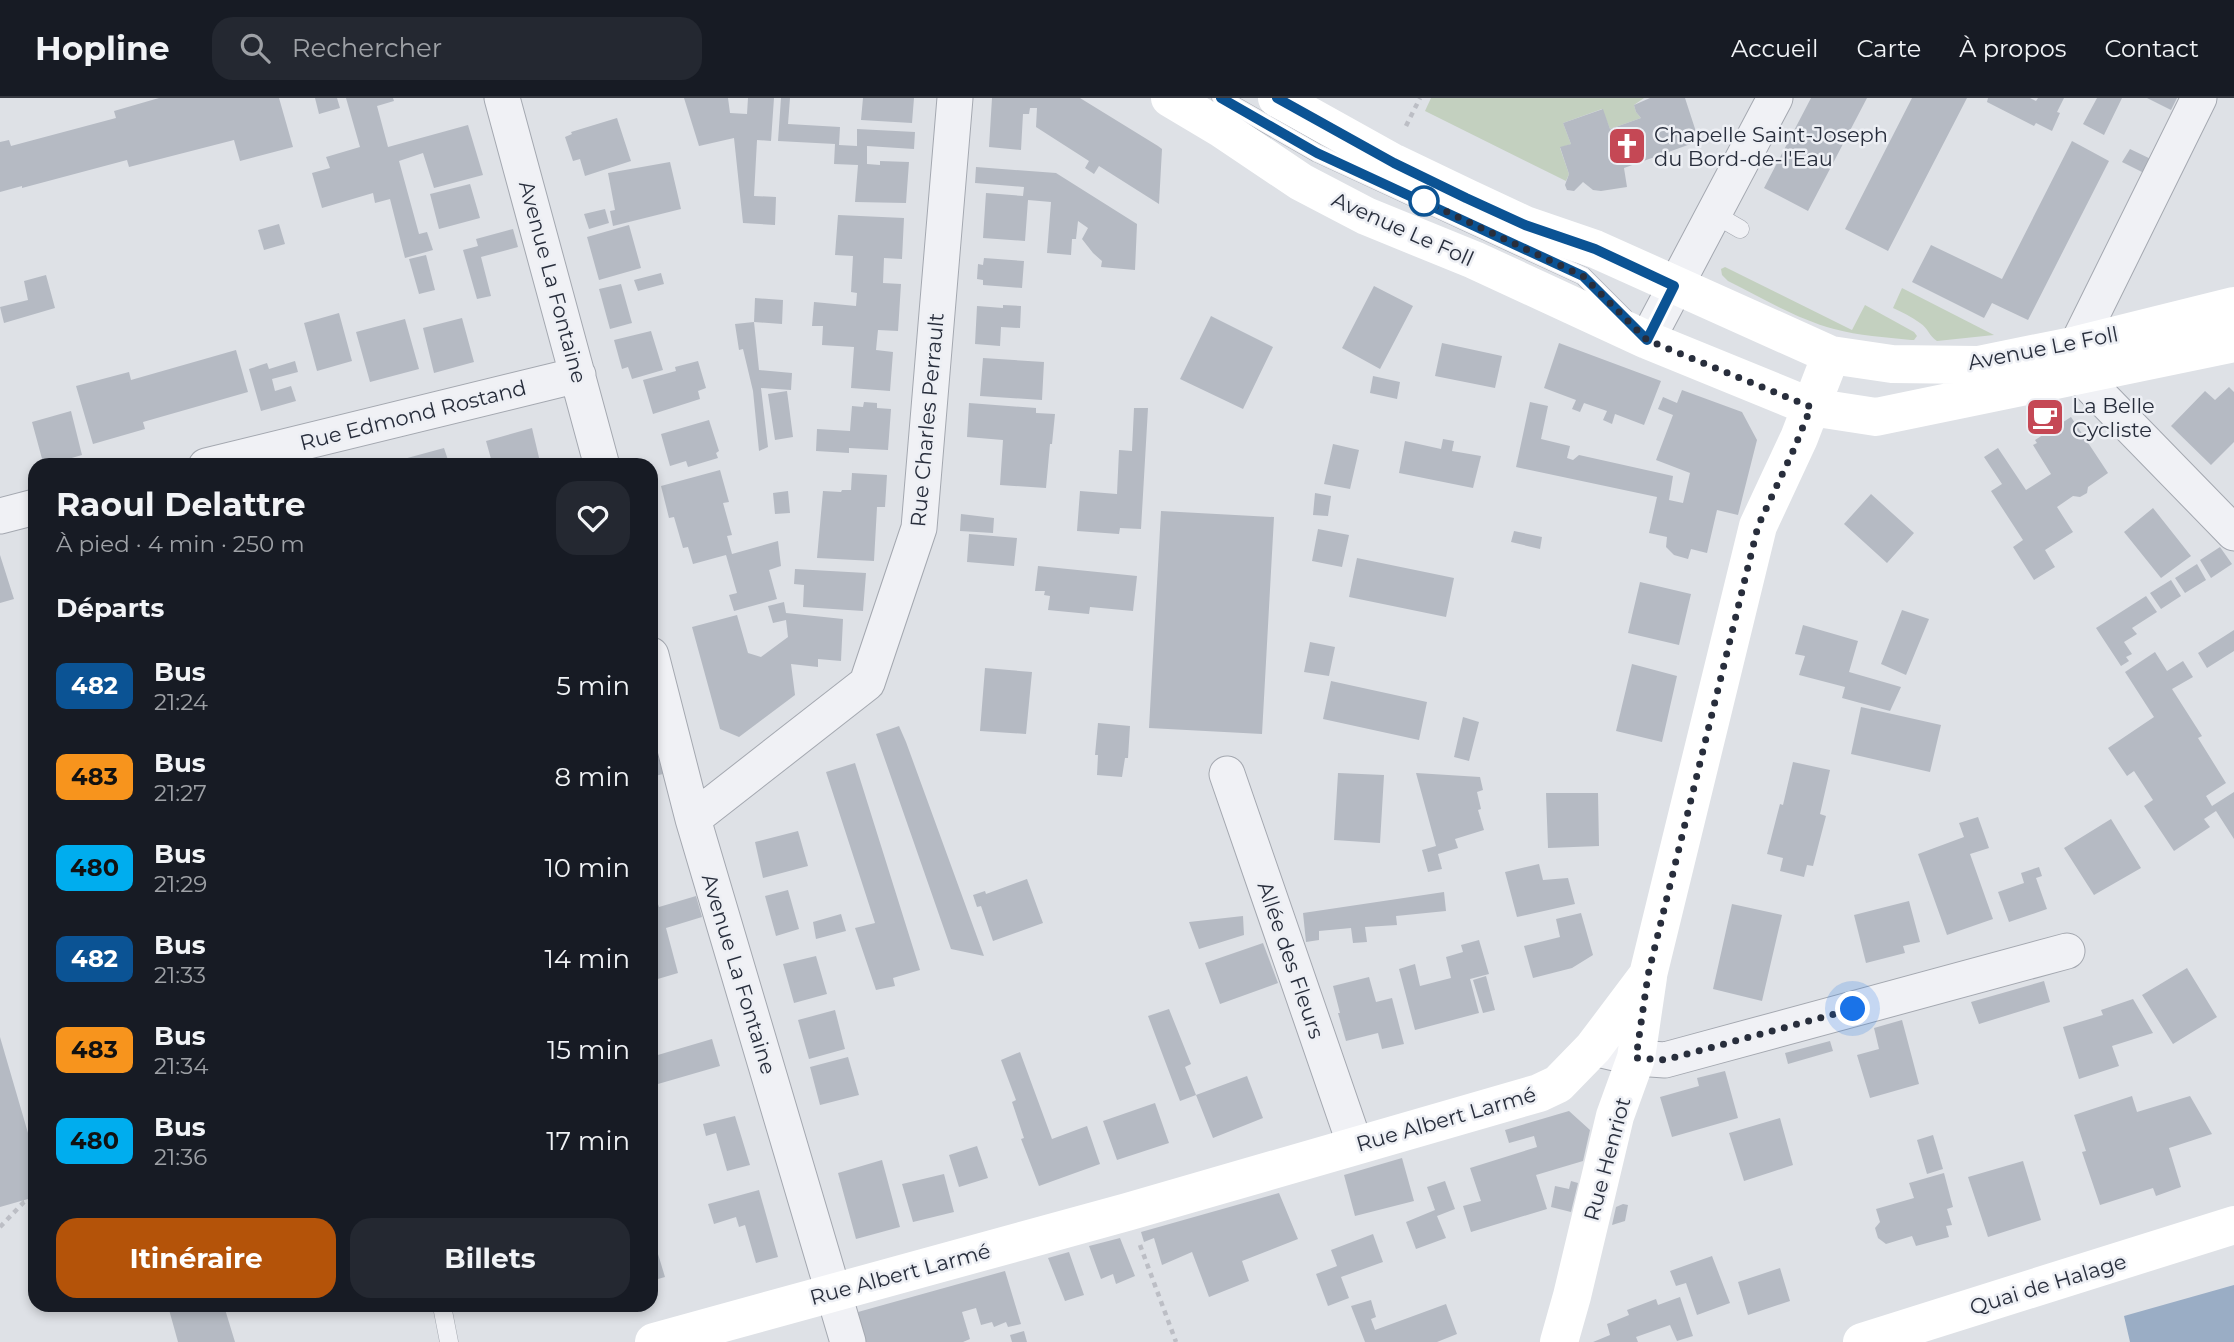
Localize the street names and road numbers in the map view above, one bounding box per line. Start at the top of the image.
street label: Avenue La Fontaine [514,178,592,386]
street label: Avenue Le Foll [1328,187,1478,271]
street label: Rue Charles Perrault [905,312,949,528]
street label: Avenue Le Foll [1966,321,2120,375]
street label: Rue Edmond Rostand [297,375,529,455]
street label: Avenue La Fontaine [697,871,781,1077]
street label: Allée des Fleurs [1252,878,1330,1042]
street label: Rue Albert Larmé [1353,1081,1539,1157]
street label: Rue Henriot [1578,1094,1636,1224]
street label: Rue Albert Larmé [807,1238,993,1310]
street label: Quai de Halage [1967,1248,2129,1320]

